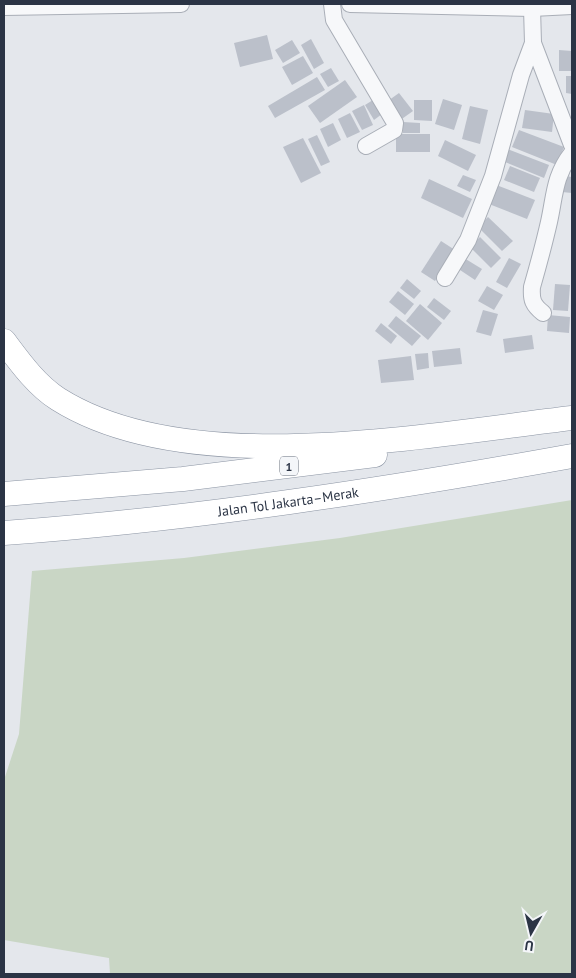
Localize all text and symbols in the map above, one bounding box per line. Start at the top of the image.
road number: 1 [280,456,298,476]
street label: Jalan Tol Jakarta–Merak [216,483,360,521]
north arrow [506,908,556,958]
text: U [524,936,535,955]

